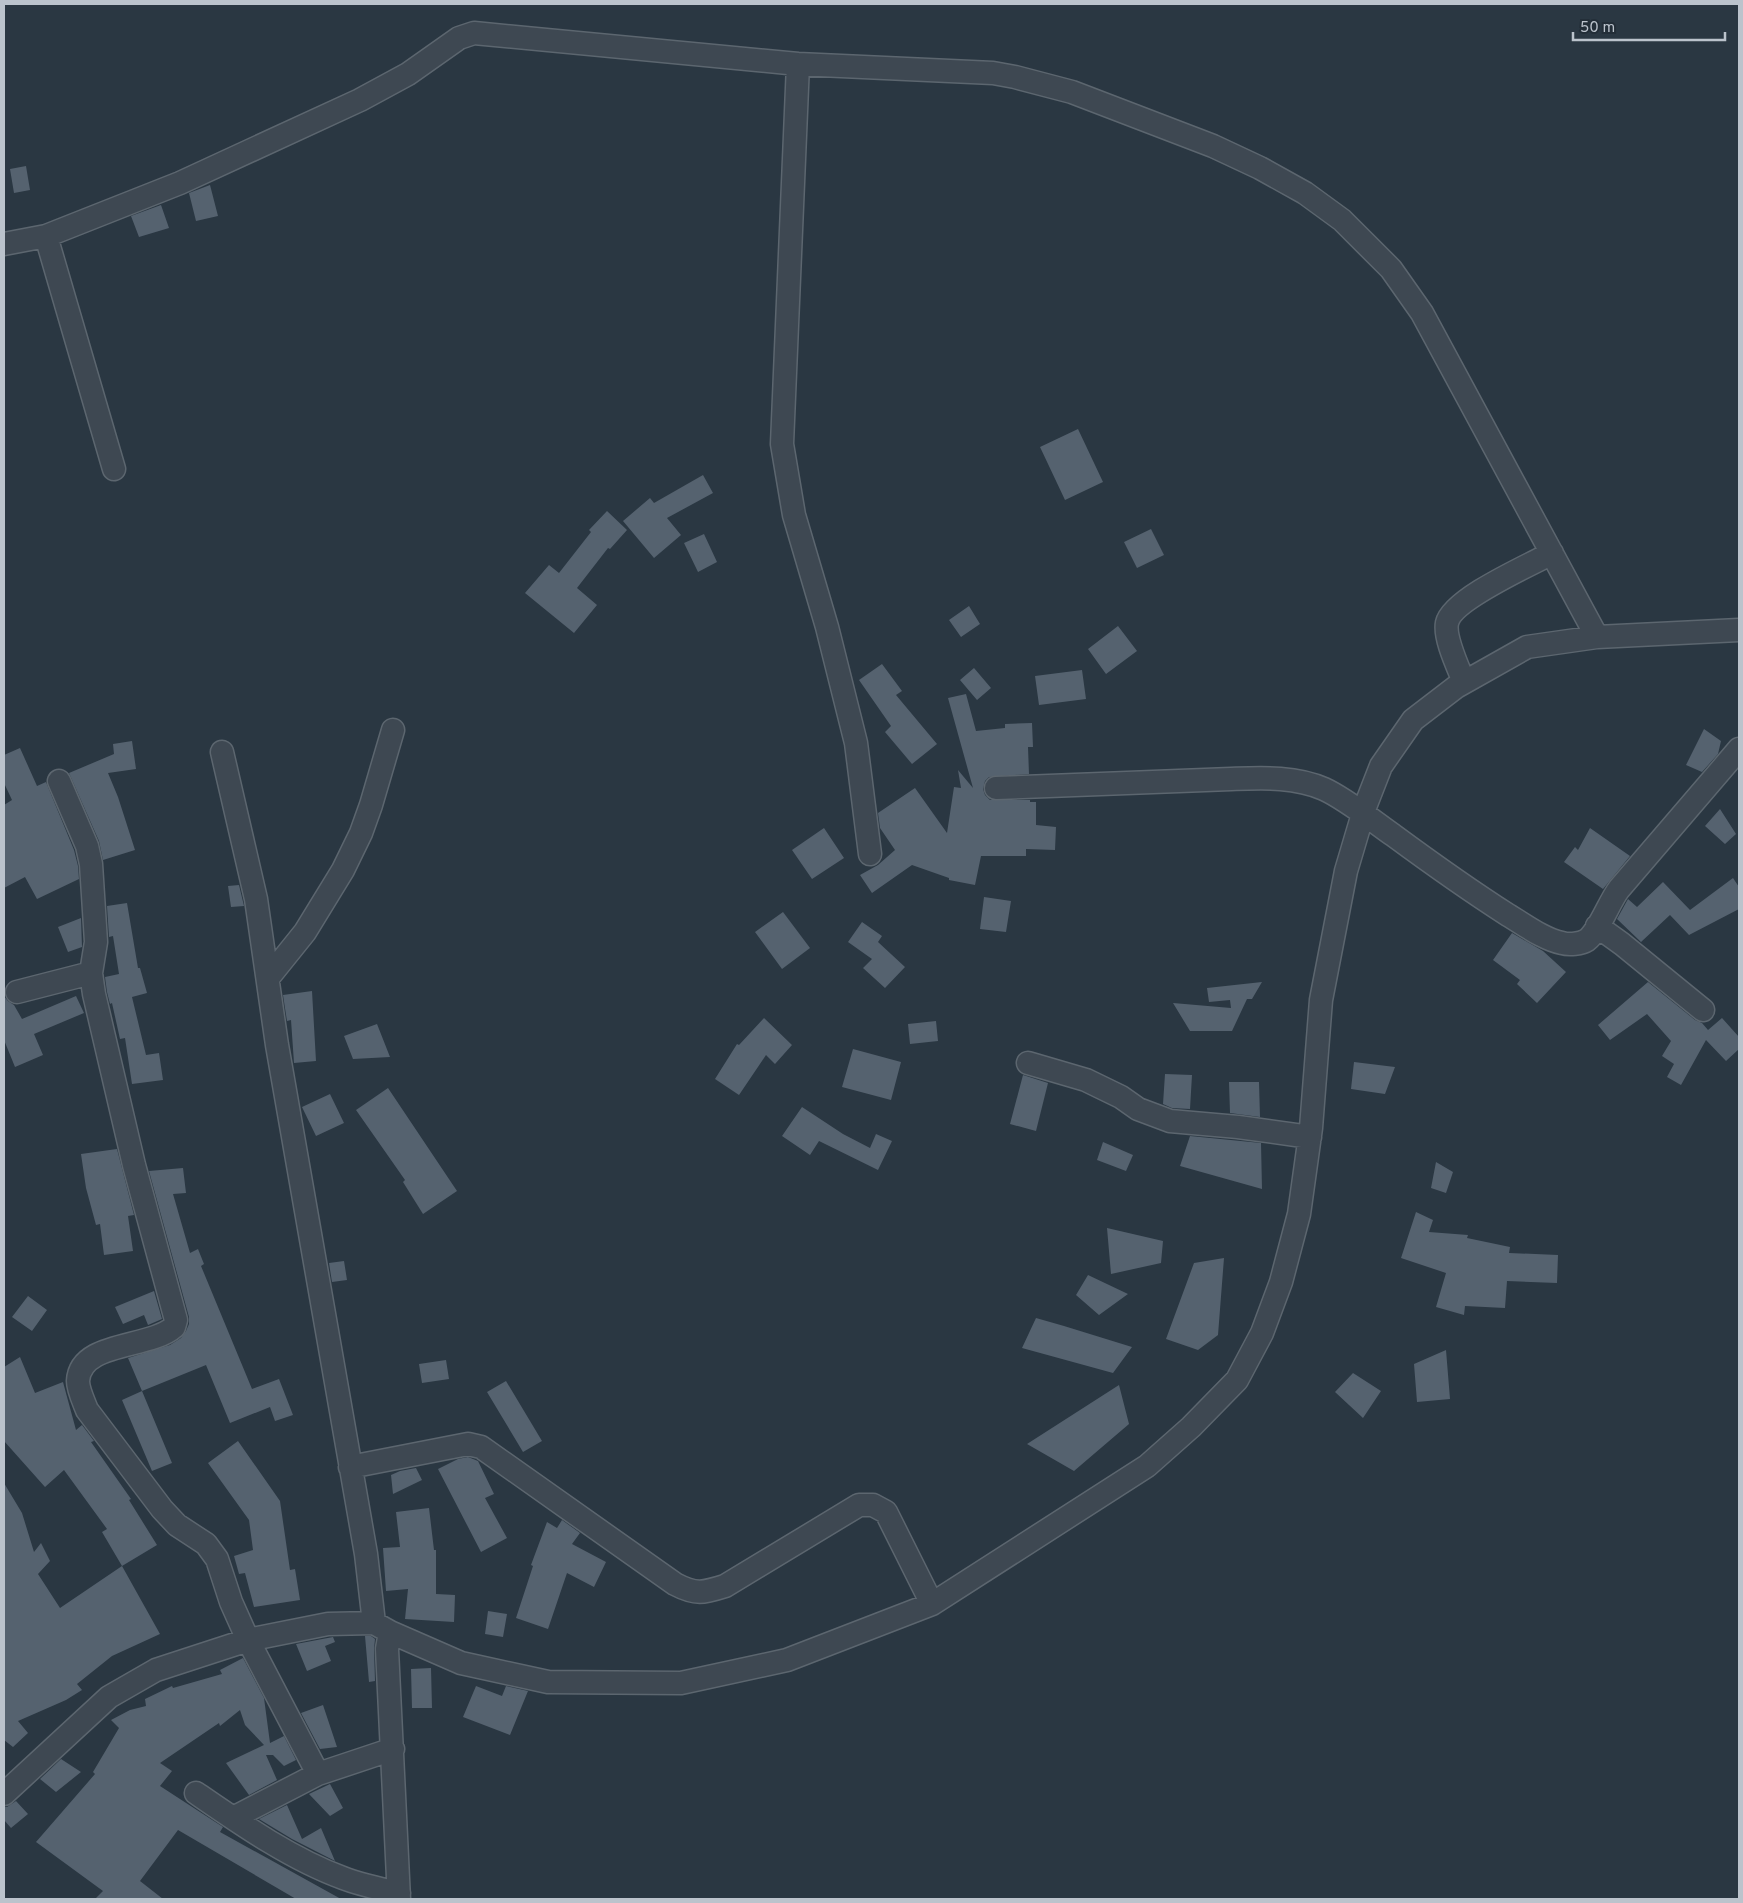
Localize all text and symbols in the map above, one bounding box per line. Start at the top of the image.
scale bar [1573,10,1726,42]
text: 50 m [1580,19,1615,38]

